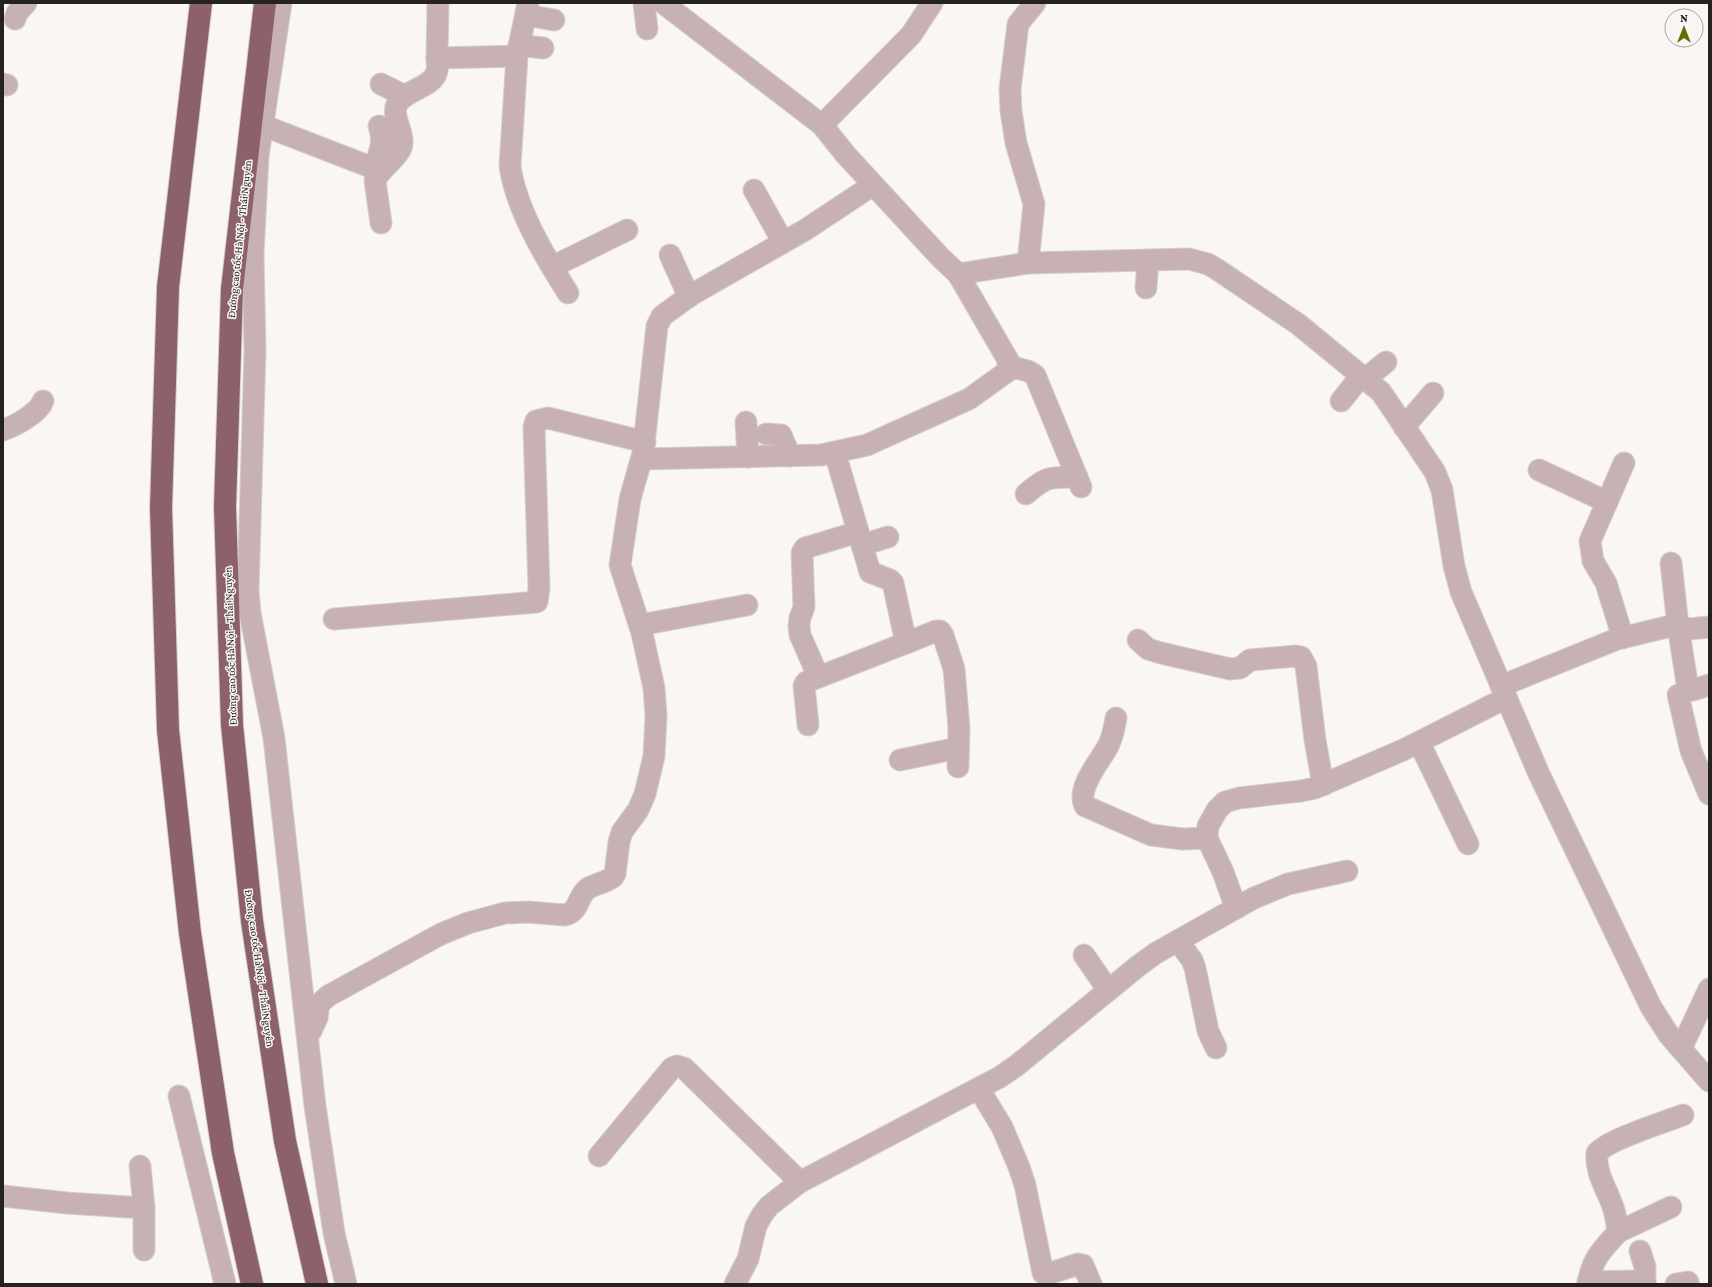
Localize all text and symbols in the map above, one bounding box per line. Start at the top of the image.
north arrow [1664,8,1704,48]
text: N [1680,12,1688,24]
street label: Đường cao tốc Hà Nội - Thái Nguyên [225,159,254,319]
street label: Đường cao tốc Hà Nội - Thái Nguyên [221,566,240,725]
street label: Đường cao tốc Hà Nội - Thái Nguyên [242,889,277,1048]

